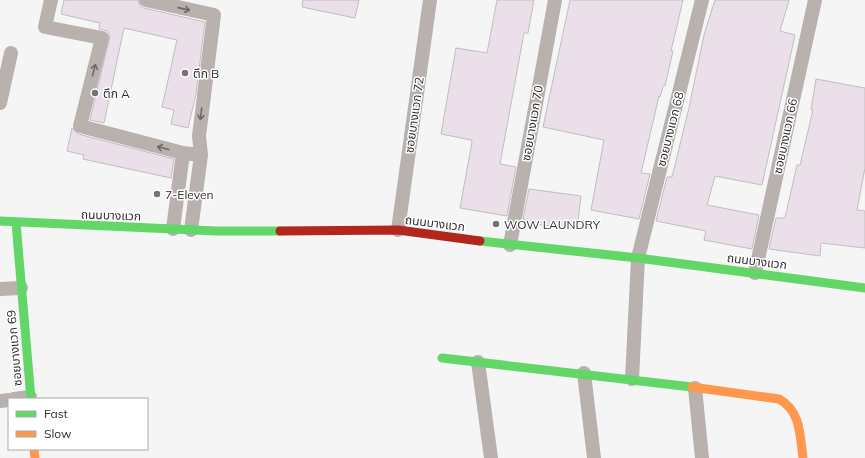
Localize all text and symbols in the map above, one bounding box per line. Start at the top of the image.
one-way arrow [178,5,191,13]
one-way arrow [91,63,99,76]
place label: ตึก B [193,66,219,81]
marker: ตึก B [180,68,190,78]
street label: ซอยบางแวก 72 [401,76,427,154]
street label: ซอยบางแวก 70 [518,84,546,162]
place label: ตึก A [103,86,130,101]
marker: ตึก A [90,88,100,98]
street label: ซอยบางแวก 68 [653,90,687,168]
street label: ซอยบางแวก 66 [770,97,800,175]
one-way arrow [198,107,205,120]
one-way arrow [157,143,170,151]
place label: 7-Eleven [165,187,214,202]
marker: 7-Eleven [152,189,162,199]
street label: ถนนบางแวก [81,206,141,224]
street label: ถนนบางแวก [404,212,466,234]
place label: WOW LAUNDRY [504,217,601,232]
marker: WOW LAUNDRY [491,219,501,229]
street label: ถนนบางแวก [726,250,788,272]
street label: ซอยบางแวก 69 [3,309,25,387]
legend [8,398,148,450]
text: Fast [44,406,68,421]
text: Slow [44,426,72,441]

